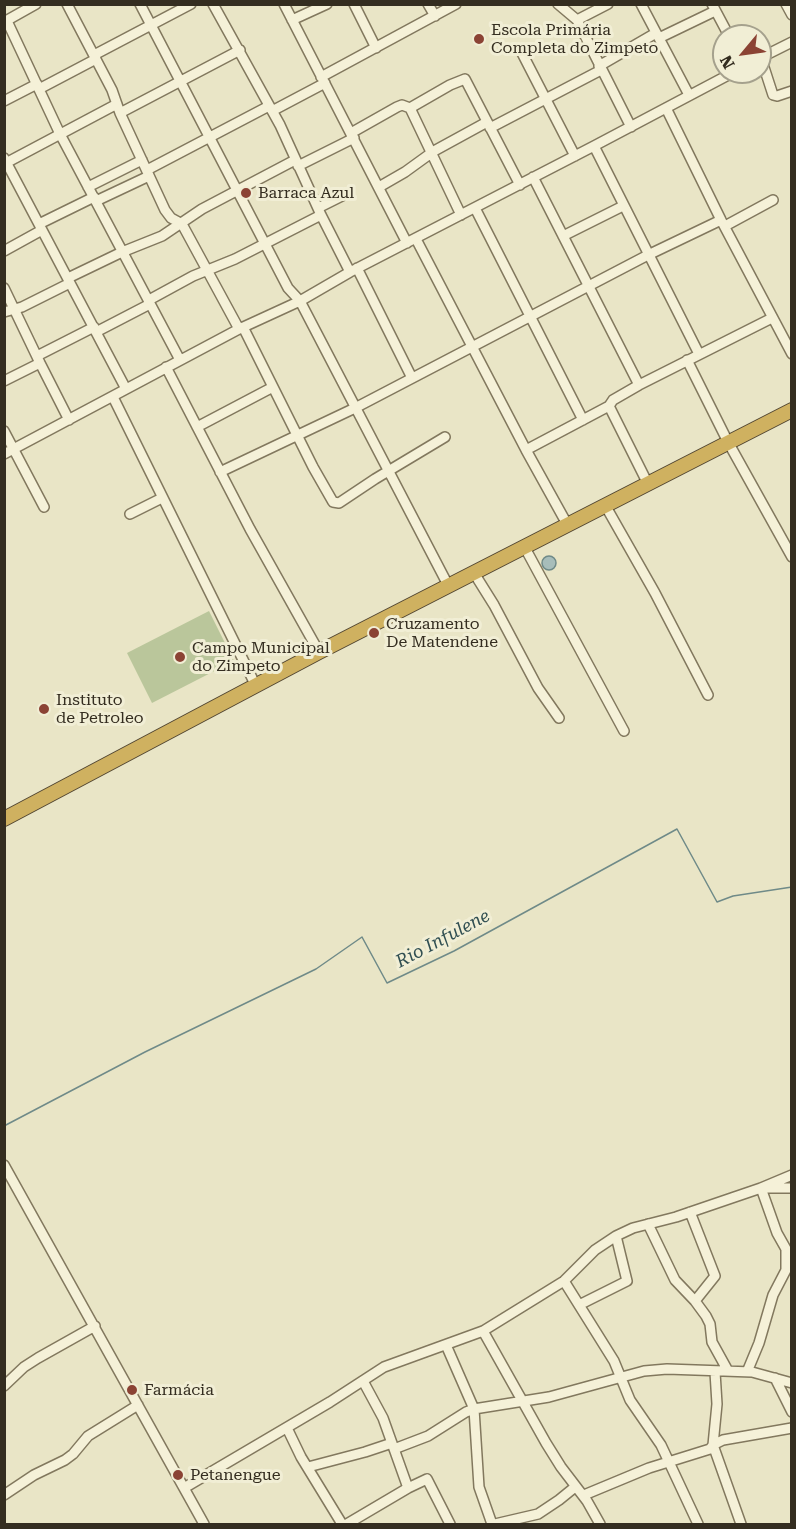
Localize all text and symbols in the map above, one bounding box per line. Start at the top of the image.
place label: Escola Primária Completa do Zimpeto [491,20,658,58]
north arrow [712,24,772,84]
marker: Escola Primária Completa do Zimpeto [472,32,486,46]
text: N [716,52,739,72]
place label: Barraca Azul [258,183,354,203]
marker: Barraca Azul [239,186,253,200]
place label: Cruzamento De Matendene [386,614,498,652]
marker: Cruzamento De Matendene [367,626,381,640]
place label: Campo Municipal do Zimpeto [192,638,330,676]
marker: Campo Municipal do Zimpeto [173,650,187,664]
place label: Instituto de Petroleo [56,690,144,728]
marker: Instituto de Petroleo [37,702,51,716]
water label: Rio Infulene [392,905,494,973]
place label: Farmácia [144,1380,214,1400]
marker: Farmácia [125,1383,139,1397]
place label: Petanengue [190,1465,281,1485]
marker: Petanengue [171,1468,185,1482]

